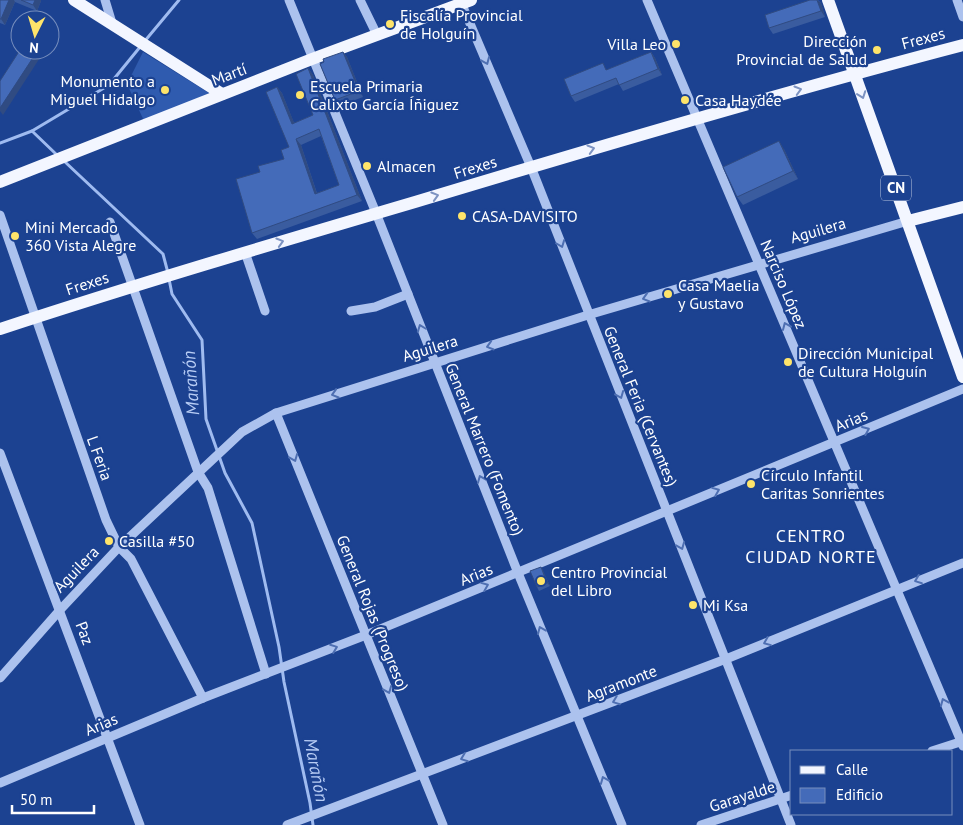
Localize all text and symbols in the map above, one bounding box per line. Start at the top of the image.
place label: Fiscalía Provincial de Holguín [400,5,523,43]
north arrow [10,10,60,60]
marker: Fiscalía Provincial de Holguín [384,18,396,30]
street label: Frexes [899,23,947,53]
place label: Dirección Provincial de Salud [736,31,867,69]
place label: Villa Leo [606,34,666,54]
marker: Villa Leo [670,38,682,50]
text: N [28,39,39,57]
marker: Dirección Provincial de Salud [871,44,883,56]
one-way arrow [480,56,491,65]
street label: Martí [209,58,249,90]
place label: Monumento a Miguel Hidalgo [50,71,155,109]
place label: Escuela Primaria Calixto García Íñiguez [310,76,459,114]
marker: Monumento a Miguel Hidalgo [159,84,171,96]
one-way arrow [793,85,801,95]
marker: Escuela Primaria Calixto García Íñiguez [294,89,306,101]
place label: Casa Haydée [695,90,782,110]
one-way arrow [857,90,867,99]
marker: Casa Haydée [679,94,691,106]
one-way arrow [586,145,595,155]
street label: Frexes [451,151,499,183]
place label: Almacen [377,156,436,176]
marker: Almacen [361,160,373,172]
road number: CN [881,176,911,200]
one-way arrow [431,191,439,201]
place label: CASA-DAVISITO [472,206,578,226]
marker: CASA-DAVISITO [456,210,468,222]
street label: Aguilera [788,213,848,247]
place label: Mini Mercado 360 Vista Alegre [25,217,136,255]
marker: Mini Mercado 360 Vista Alegre [9,230,21,242]
street label: Narciso López [756,236,812,332]
one-way arrow [275,238,283,248]
one-way arrow [555,239,565,248]
street label: Frexes [63,267,111,299]
place label: Casa Maelia y Gustavo [678,275,759,313]
marker: Casa Maelia y Gustavo [662,288,674,300]
one-way arrow [642,292,650,302]
one-way arrow [782,322,792,331]
street label: General Feria (Cervantes) [600,323,682,489]
one-way arrow [417,324,427,333]
street label: Aguilera [400,330,460,366]
one-way arrow [487,340,495,350]
place label: Dirección Municipal de Cultura Holguín [798,343,934,381]
water label: Marañón [177,350,204,416]
marker: Dirección Municipal de Cultura Holguín [782,356,794,368]
street label: General Marrero (Fomento) [441,360,529,538]
one-way arrow [332,388,340,398]
one-way arrow [614,390,625,399]
street label: Arias [832,404,871,436]
one-way arrow [861,425,870,436]
street label: L Feria [83,433,117,483]
one-way arrow [288,453,298,462]
place label: Círculo Infantil Caritas Sonrientes [761,465,885,503]
one-way arrow [476,475,487,484]
marker: Círculo Infantil Caritas Sonrientes [745,478,757,490]
one-way arrow [711,487,720,497]
district label: CENTRO CIUDAD NORTE [745,524,877,568]
place label: Casilla #50 [119,531,195,551]
street label: General Rojas (Progreso) [333,532,413,694]
marker: Casilla #50 [103,535,115,547]
one-way arrow [675,541,685,550]
street label: Aguilera [49,542,103,596]
street label: Arias [457,558,496,590]
place label: Centro Provincial del Libro [551,562,668,600]
one-way arrow [914,574,922,584]
marker: Centro Provincial del Libro [535,575,547,587]
one-way arrow [480,582,489,593]
place label: Mi Ksa [703,595,748,615]
marker: Mi Ksa [687,599,699,611]
street label: Paz [71,618,99,648]
one-way arrow [537,626,548,635]
one-way arrow [763,635,772,646]
one-way arrow [329,643,338,654]
street label: Agramonte [582,660,660,706]
one-way arrow [382,685,392,693]
one-way arrow [612,695,621,705]
one-way arrow [939,698,950,707]
street label: Arias [82,708,121,740]
water label: Marañón [299,736,334,804]
legend [790,750,953,815]
one-way arrow [460,752,469,762]
text: Calle [836,760,868,779]
one-way arrow [599,776,610,785]
street label: Garayalde [707,776,777,816]
scale bar [12,782,95,814]
text: Edificio [836,785,883,804]
text: 50 m [20,790,53,809]

